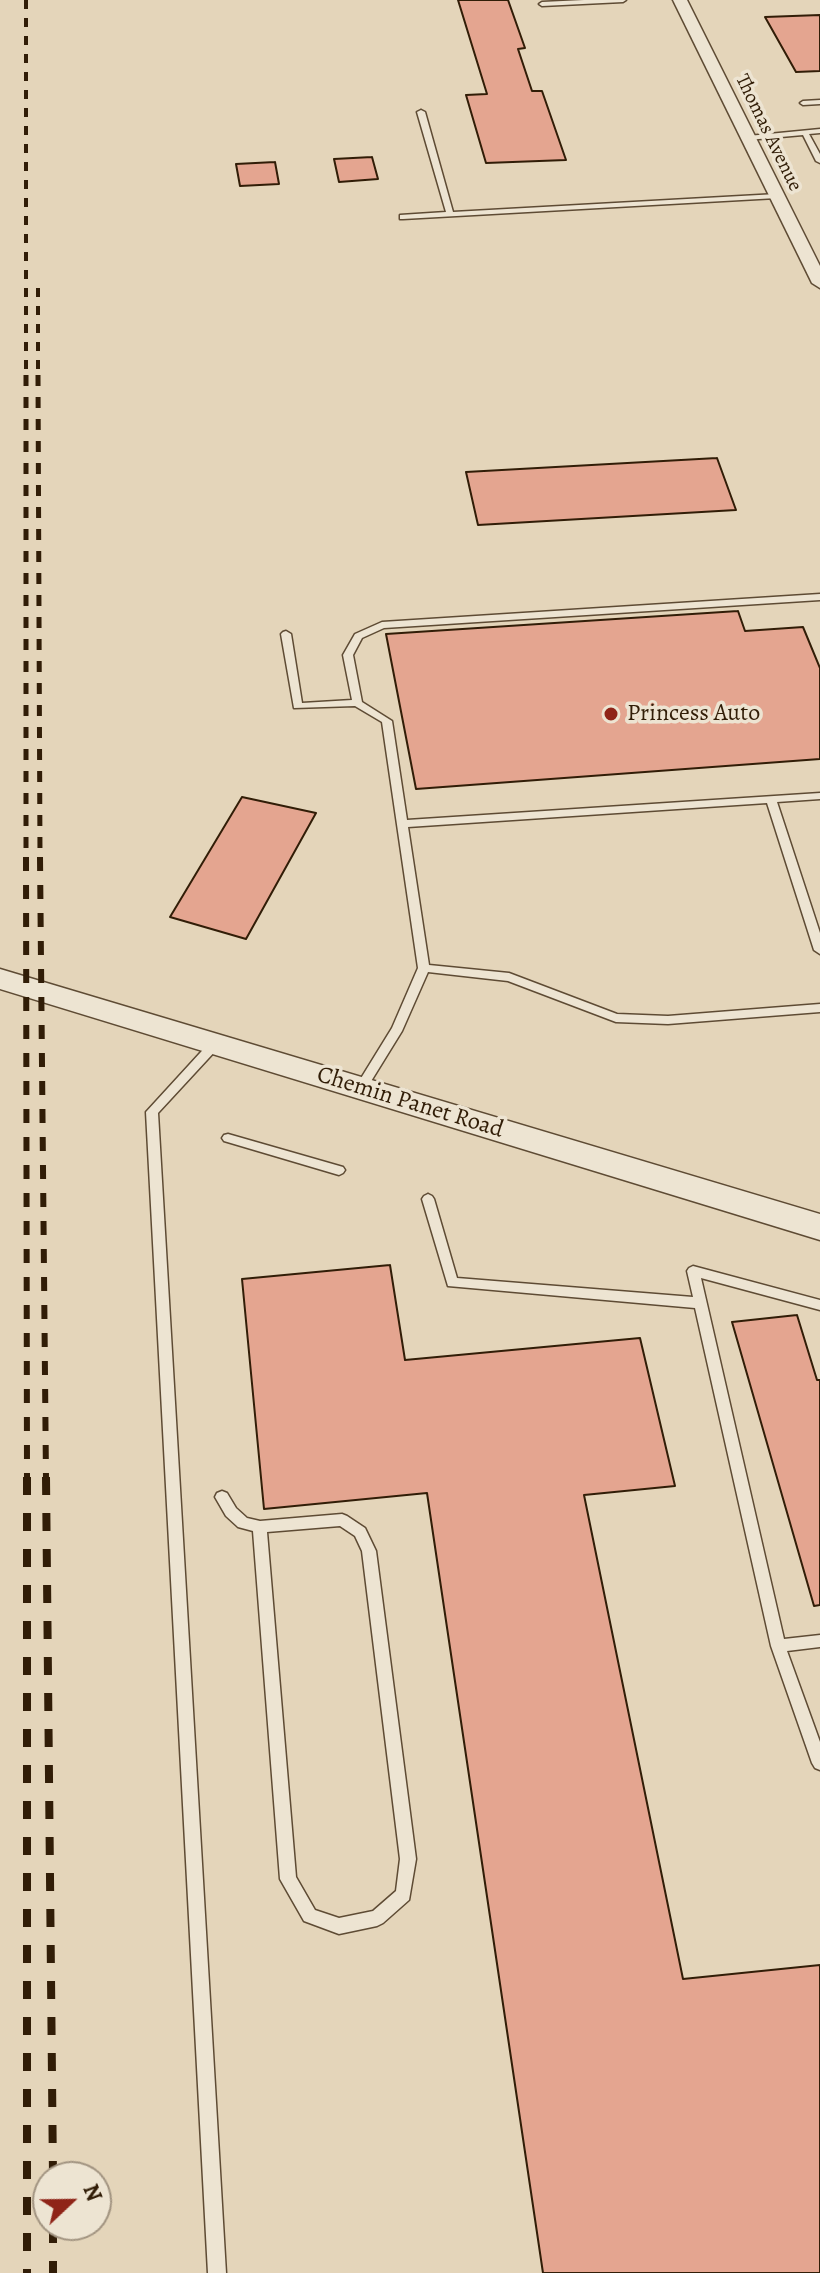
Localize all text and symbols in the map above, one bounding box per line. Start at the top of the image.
street label: Thomas Avenue [729,71,807,195]
place label: Princess Auto [627,700,760,728]
marker: Princess Auto [602,705,620,723]
street label: Chemin Panet Road [313,1061,507,1145]
north arrow [32,2161,112,2241]
text: N [75,2180,109,2206]

